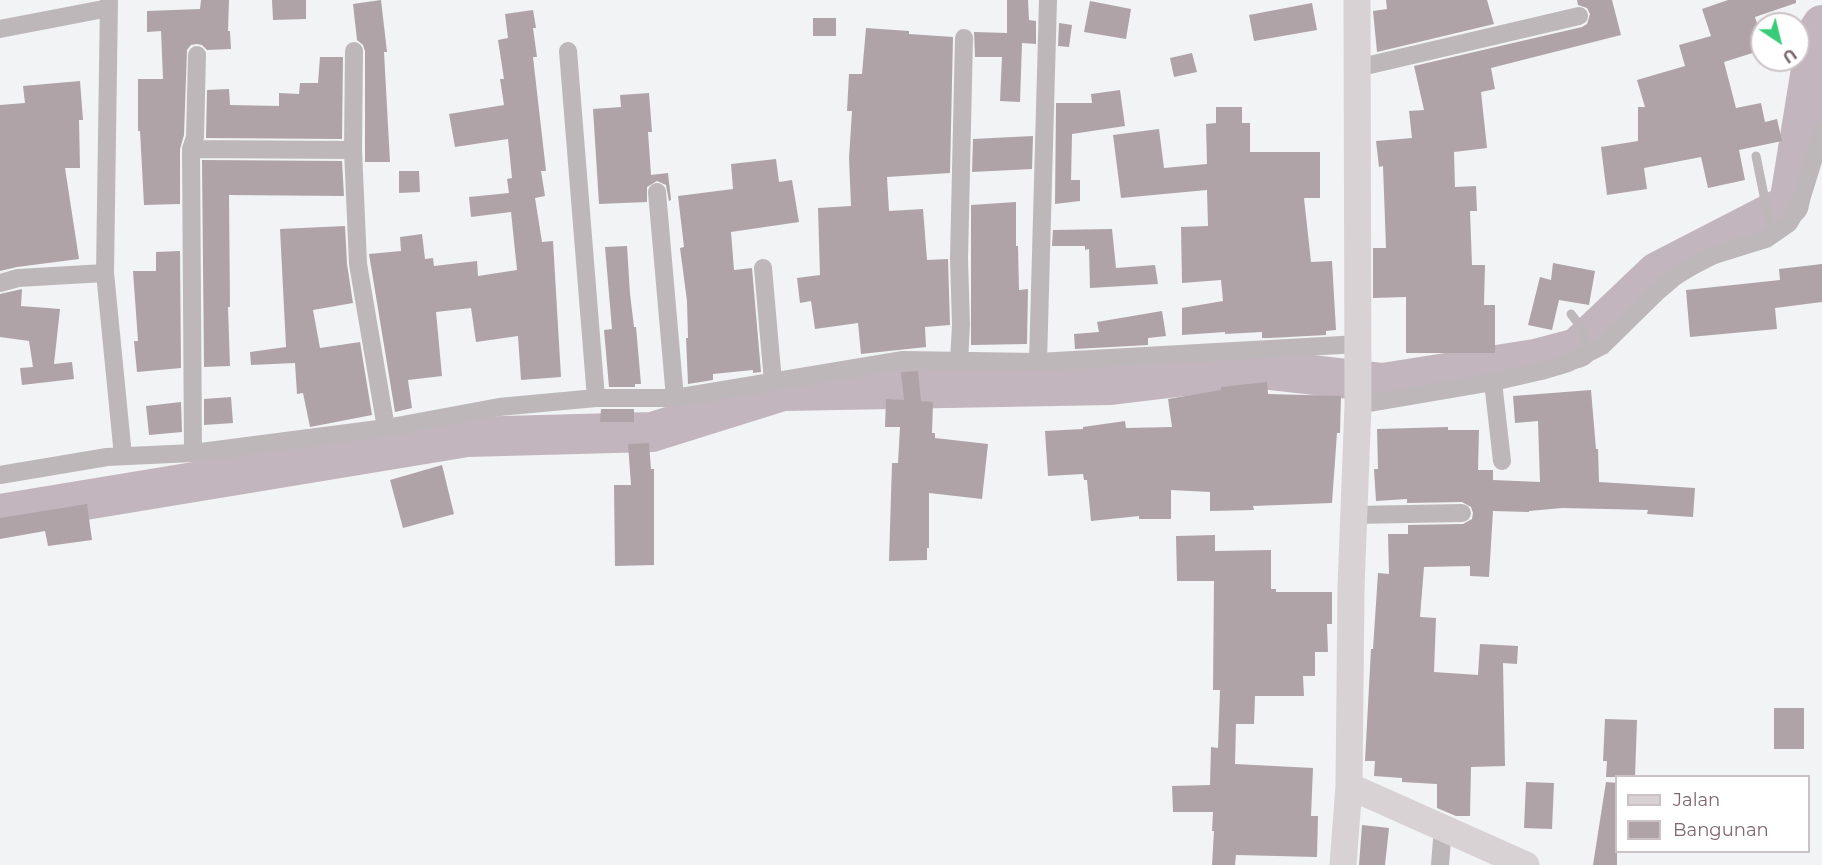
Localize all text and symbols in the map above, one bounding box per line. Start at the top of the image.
north arrow [1750,12,1810,72]
text: U [1779,44,1800,67]
legend [1615,775,1810,853]
text: Jalan [1673,789,1720,811]
text: Bangunan [1673,819,1769,841]

